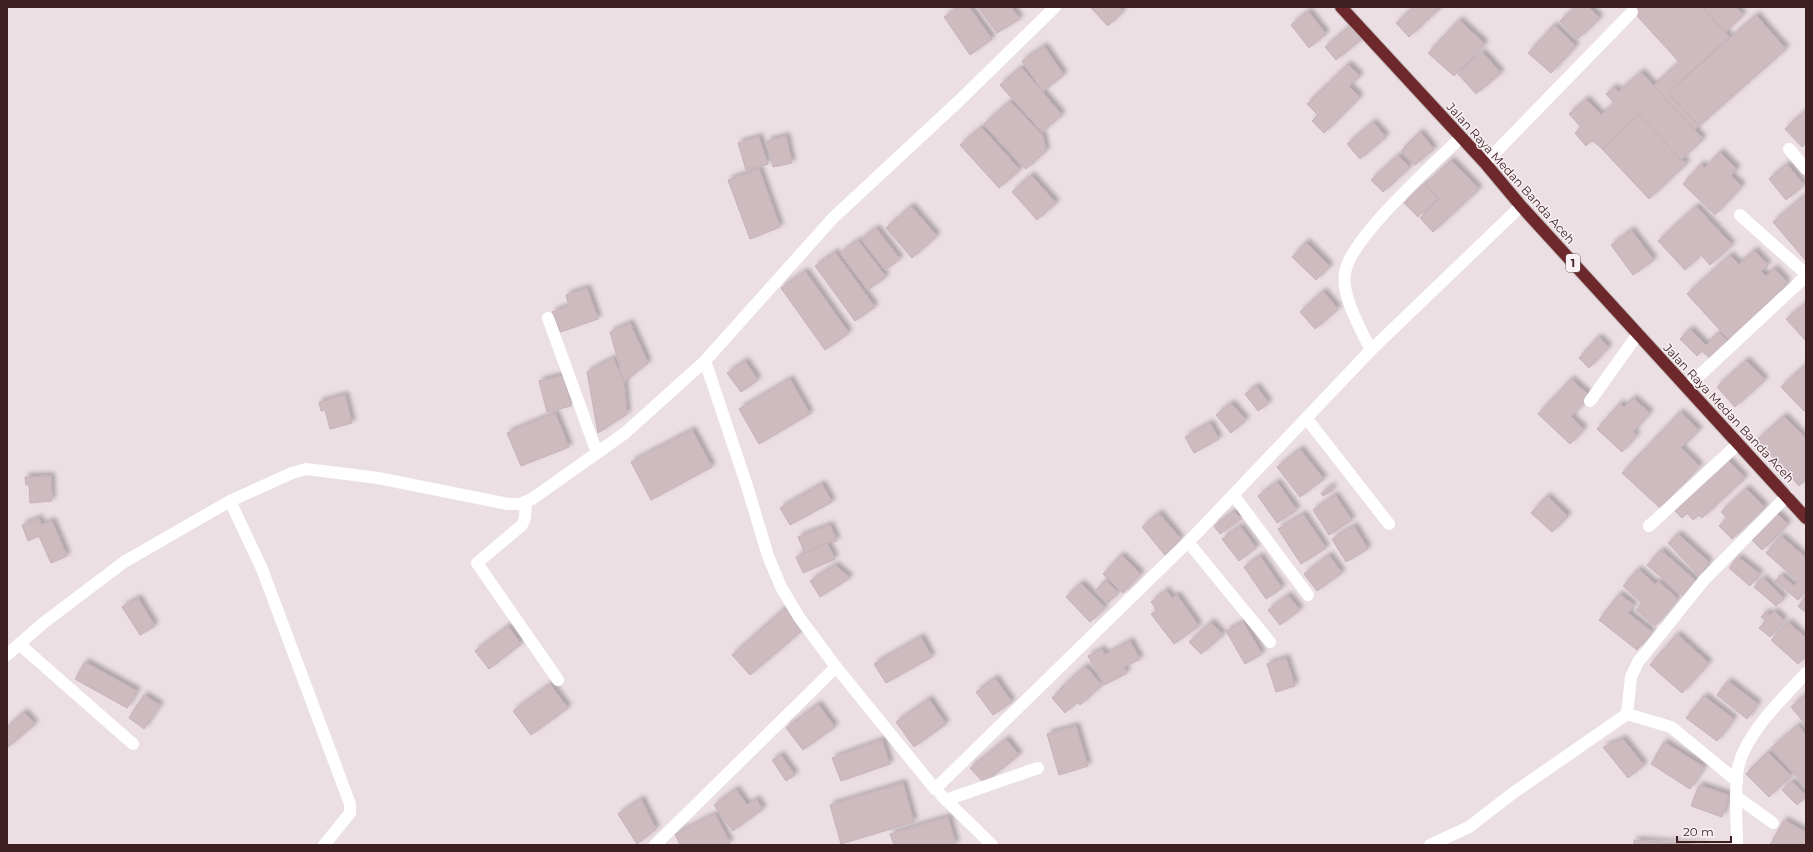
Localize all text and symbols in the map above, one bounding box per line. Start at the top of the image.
street label: Jalan Raya Medan Banda Aceh [1443,99,1578,247]
road number: 1 [1566,254,1580,272]
street label: Jalan Raya Medan Banda Aceh [1660,340,1798,486]
scale bar [1677,818,1731,844]
text: 20 m [1683,824,1714,839]

